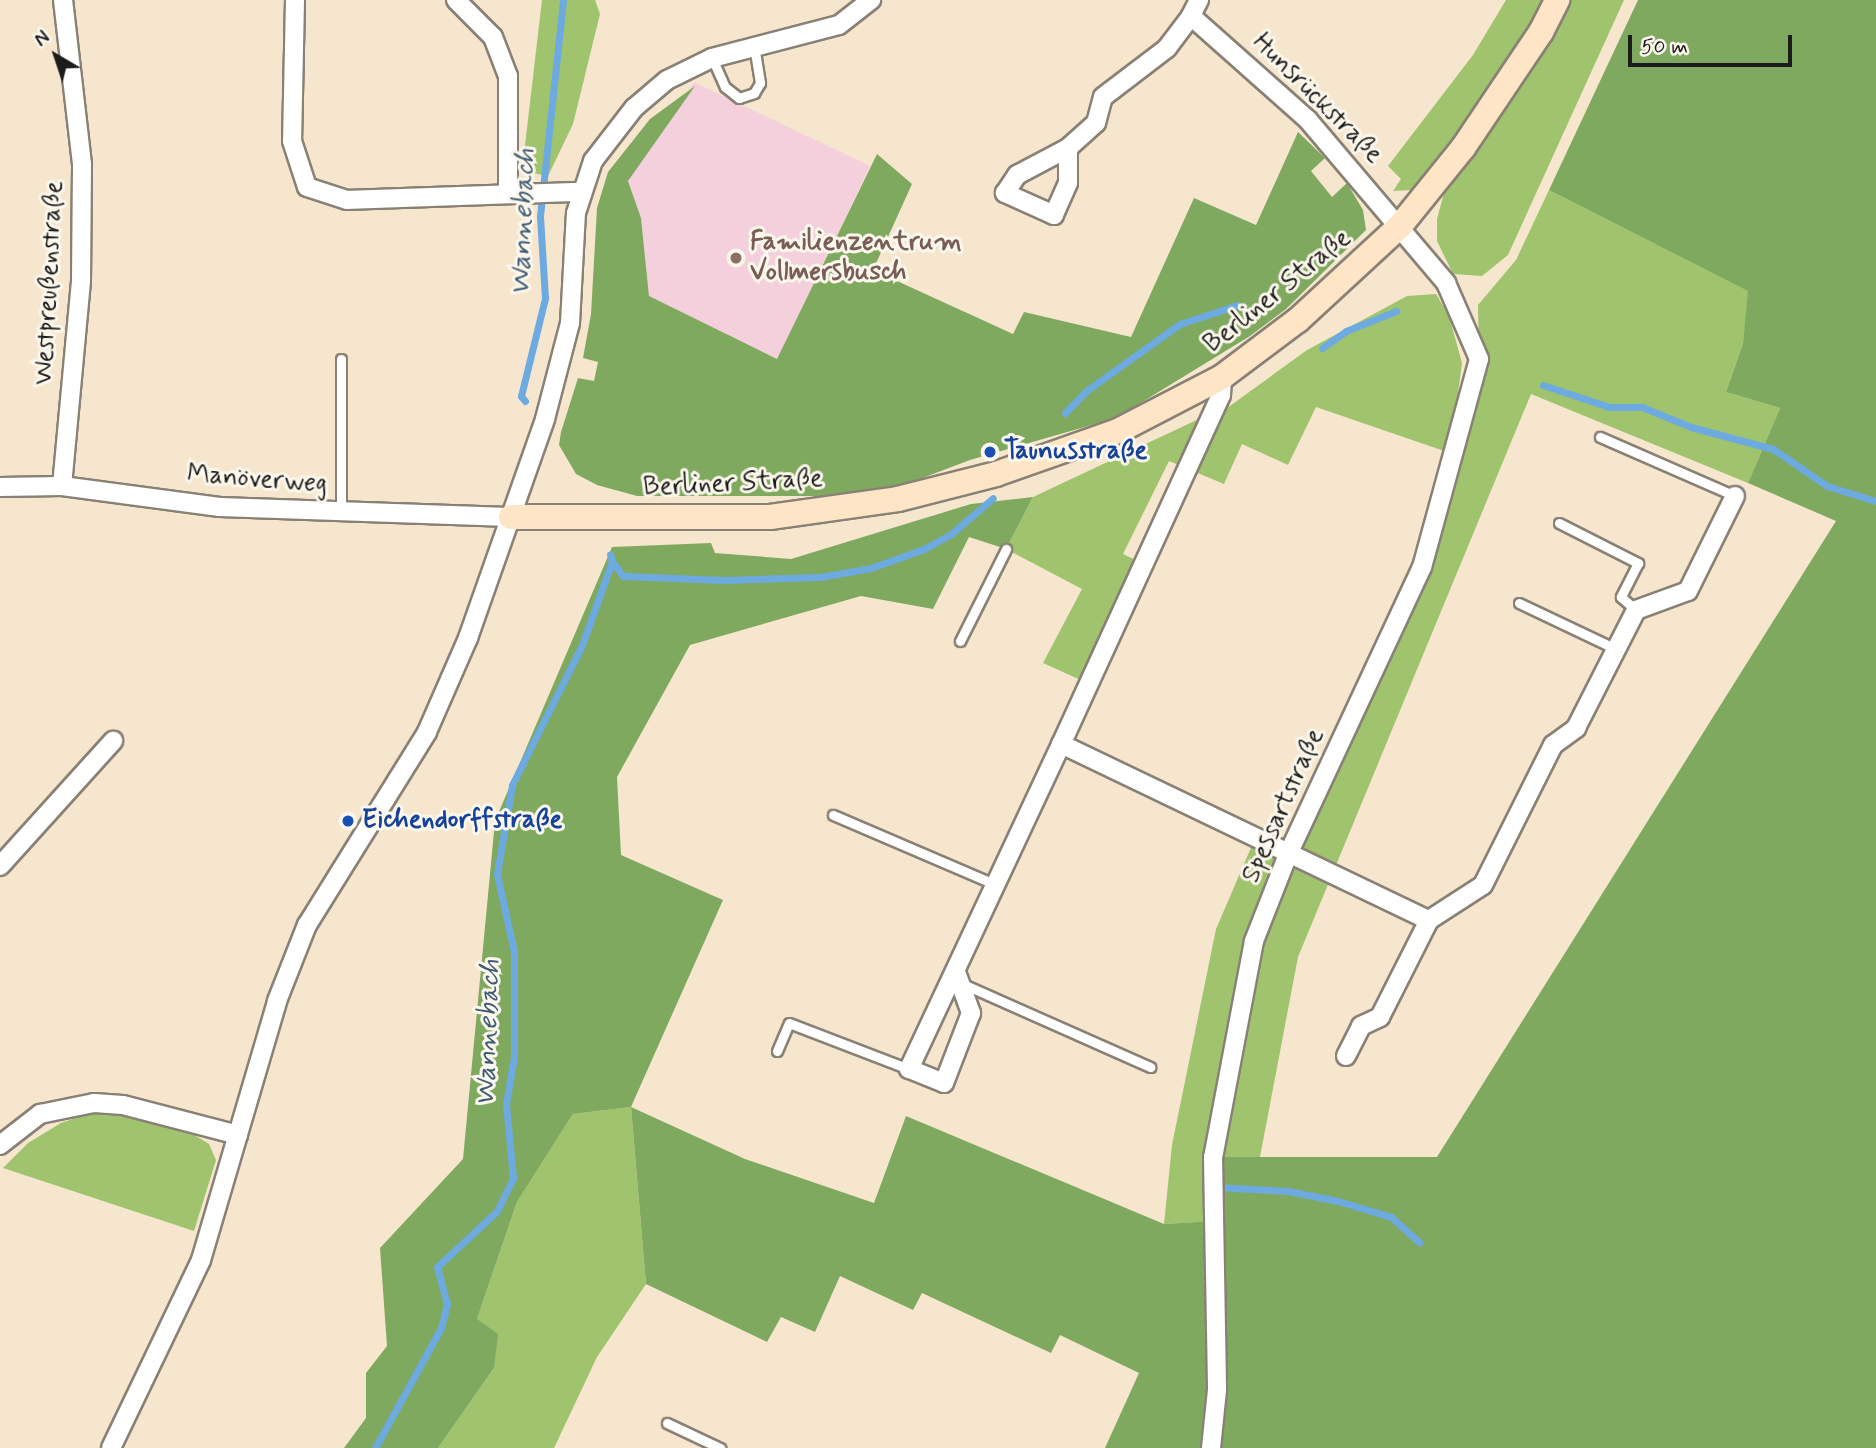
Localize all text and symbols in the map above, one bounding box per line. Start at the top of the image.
north arrow [21,21,91,91]
scale bar [1631,21,1796,65]
text: N [30,26,55,53]
street label: Hunsrückstraße [1245,27,1389,171]
text: 50 m [1641,33,1688,61]
water label: Wannebach [505,148,543,296]
street label: Westpreußenstraße [29,180,71,386]
street label: Berliner Straße [1200,225,1356,359]
place label: Familienzentrum Vollmersbusch [750,227,962,288]
marker: Familienzentrum Vollmersbusch [728,250,744,266]
place label: Taunusstraße [1004,436,1147,468]
marker: Taunusstraße [982,444,998,460]
street label: Manöverweg [186,460,328,500]
street label: Berliner Straße [645,464,821,504]
street label: Spessartstraße [1236,724,1332,888]
place label: Eichendorffstraße [362,805,562,837]
marker: Eichendorffstraße [340,813,356,829]
water label: Wannebach [470,959,508,1107]

